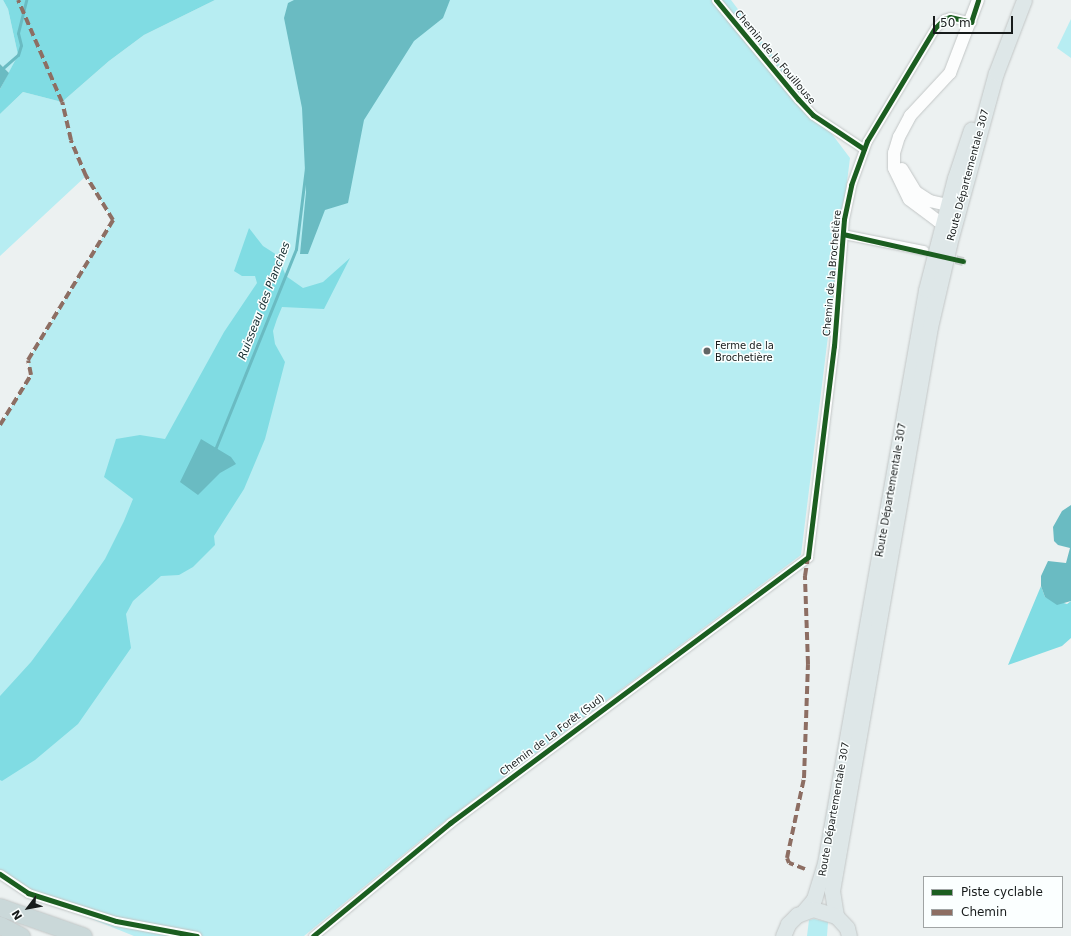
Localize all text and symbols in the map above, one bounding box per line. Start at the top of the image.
street label: Chemin de la Fouillouse [732,7,818,107]
scale bar [935,8,1015,34]
text: 50 m [940,16,971,30]
street label: Route Départementale 307 [945,108,991,242]
street label: Chemin de la Brochetière [820,209,844,337]
water label: Ruisseau des Planches [236,240,294,362]
place label: Ferme de la Brochetière [715,339,774,362]
marker: Ferme de la Brochetière [702,346,712,356]
street label: Route Départementale 307 [873,422,909,558]
street label: Chemin de La Forêt (Sud) [497,692,607,778]
street label: Route Départementale 307 [816,741,852,877]
legend [923,876,1063,928]
text: Piste cyclable [961,885,1043,899]
north arrow [8,888,48,928]
text: Chemin [961,905,1007,919]
text: N [9,907,25,922]

